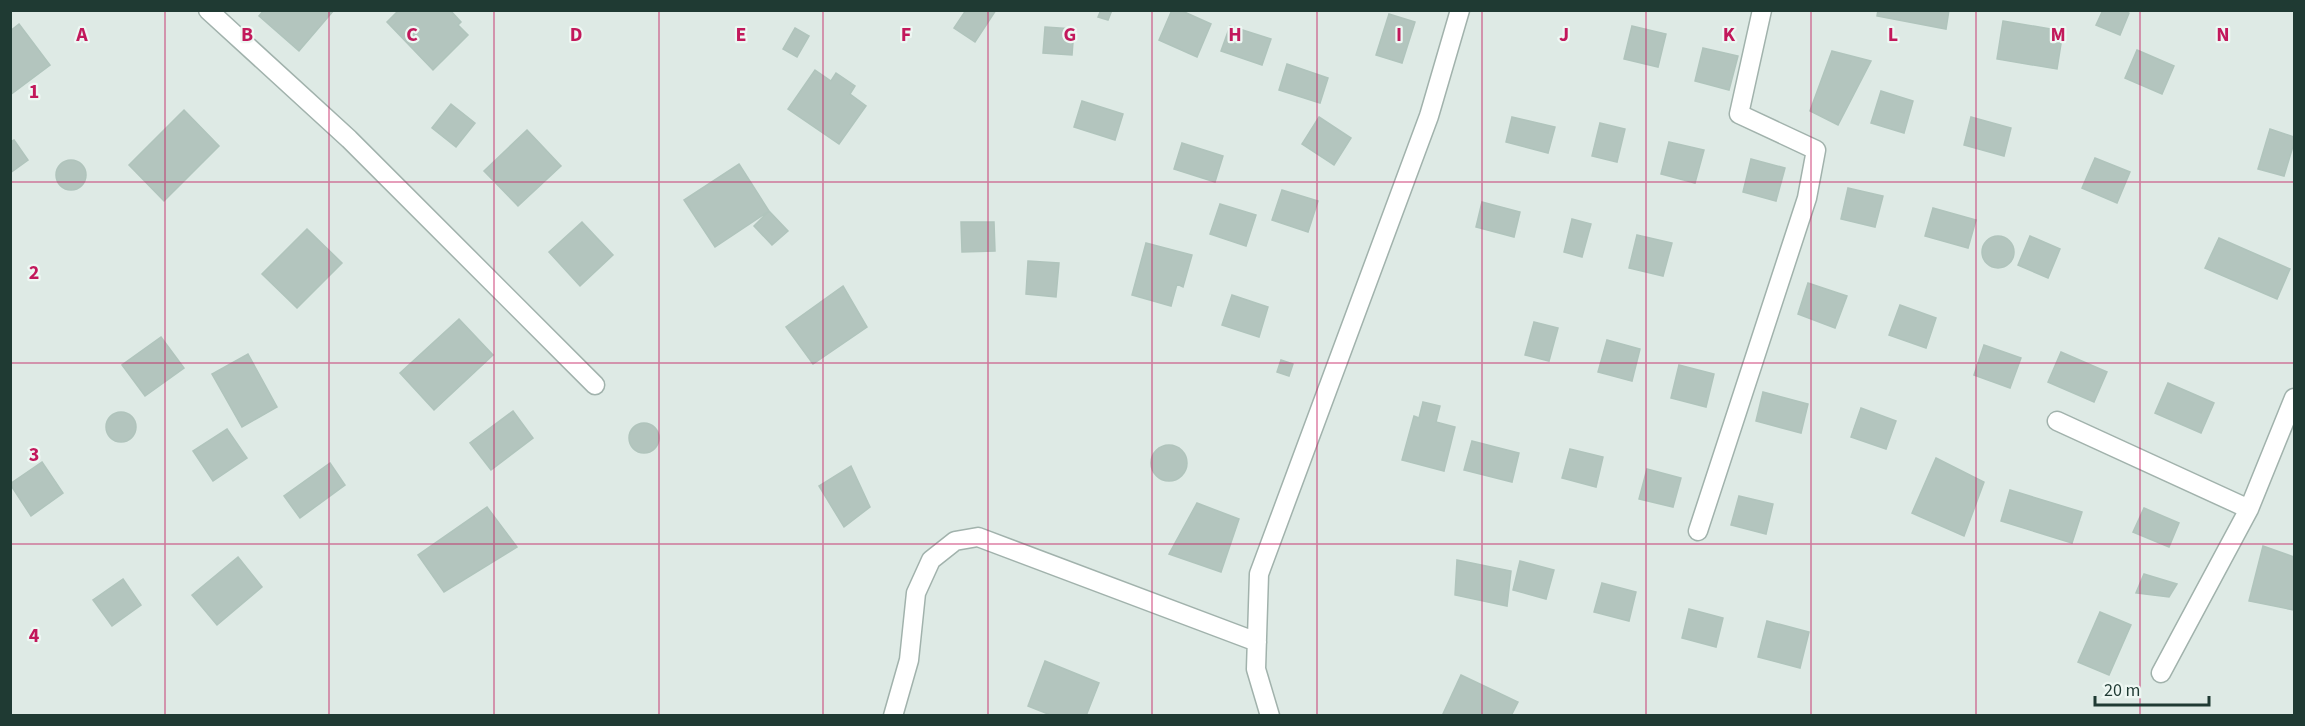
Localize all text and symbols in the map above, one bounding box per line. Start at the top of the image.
text: A [75,21,88,49]
text: B [241,21,253,49]
text: C [406,21,418,49]
text: D [570,21,582,49]
text: E [736,21,746,49]
text: F [901,21,911,49]
text: G [1064,21,1076,49]
text: H [1228,21,1242,49]
text: I [1396,21,1402,49]
text: J [1559,21,1569,49]
text: K [1723,21,1736,49]
text: L [1888,21,1898,49]
text: M [2050,21,2066,49]
text: N [2216,21,2230,49]
text: 1 [29,78,39,106]
text: 2 [29,259,39,287]
text: 3 [29,441,39,469]
text: 4 [29,622,40,650]
scale bar [2095,669,2209,707]
text: 20 m [2104,678,2140,703]

